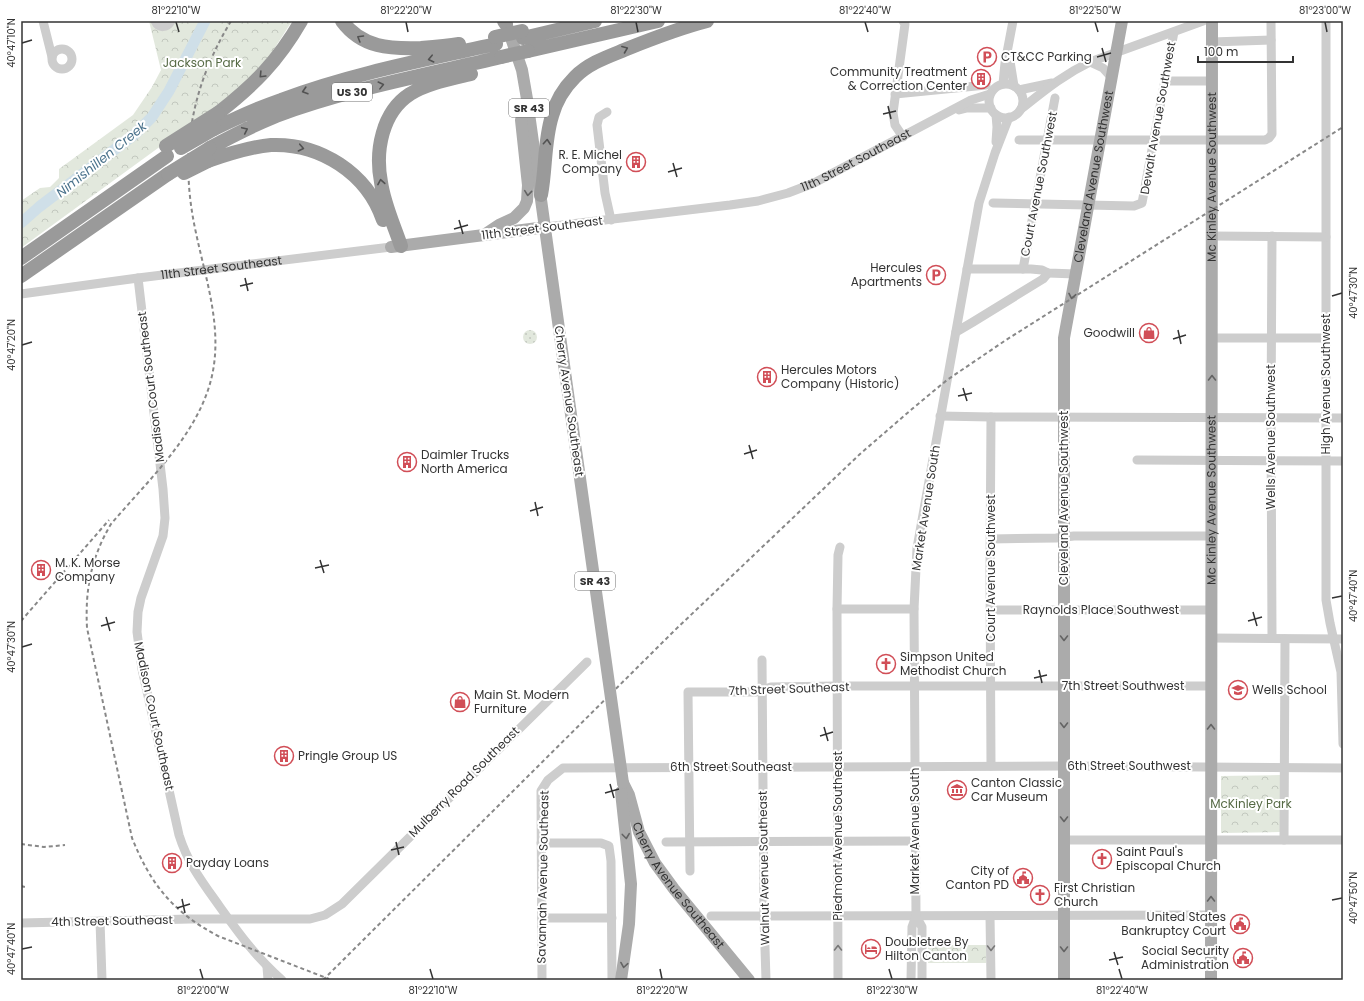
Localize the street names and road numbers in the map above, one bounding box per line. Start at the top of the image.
street label: Dewalt Avenue Southwest [1136,40,1179,196]
road number: US 30 [332,83,372,101]
street label: Cleveland Avenue Southwest [1069,89,1117,264]
street label: Mc Kinley Avenue Southwest [1203,92,1220,262]
road number: SR 43 [509,99,549,117]
street label: Court Avenue Southwest [1016,110,1061,258]
street label: 11th Street Southeast [798,124,914,195]
street label: 11th Street Southeast [480,212,603,243]
street label: 11th Street Southeast [160,251,283,283]
street label: Madison Court Southeast [133,311,168,463]
street label: High Avenue Southwest [1317,314,1334,454]
street label: Cherry Avenue Southeast [550,324,589,477]
street label: Wells Avenue Southwest [1262,364,1279,510]
street label: Cleveland Avenue Southwest [1055,411,1072,585]
street label: Mc Kinley Avenue Southwest [1202,415,1220,585]
street label: Market Avenue South [907,444,944,572]
street label: Court Avenue Southwest [982,494,999,642]
road number: SR 43 [575,572,615,590]
street label: Raynolds Place Southwest [1023,601,1179,618]
street label: Madison Court Southeast [130,640,179,792]
street label: 7th Street Southwest [1062,677,1184,694]
street label: 7th Street Southeast [728,678,850,699]
street label: Mulberry Road Southeast [404,722,523,841]
street label: Piedmont Avenue Southeast [829,751,846,921]
street label: 6th Street Southwest [1067,757,1191,774]
street label: 6th Street Southeast [670,758,792,775]
street label: Market Avenue South [906,768,923,894]
street label: Savannah Avenue Southeast [532,790,553,964]
street label: Walnut Avenue Southeast [754,791,773,945]
street label: Cherry Avenue Southeast [629,820,729,952]
street label: 4th Street Southeast [51,911,173,930]

